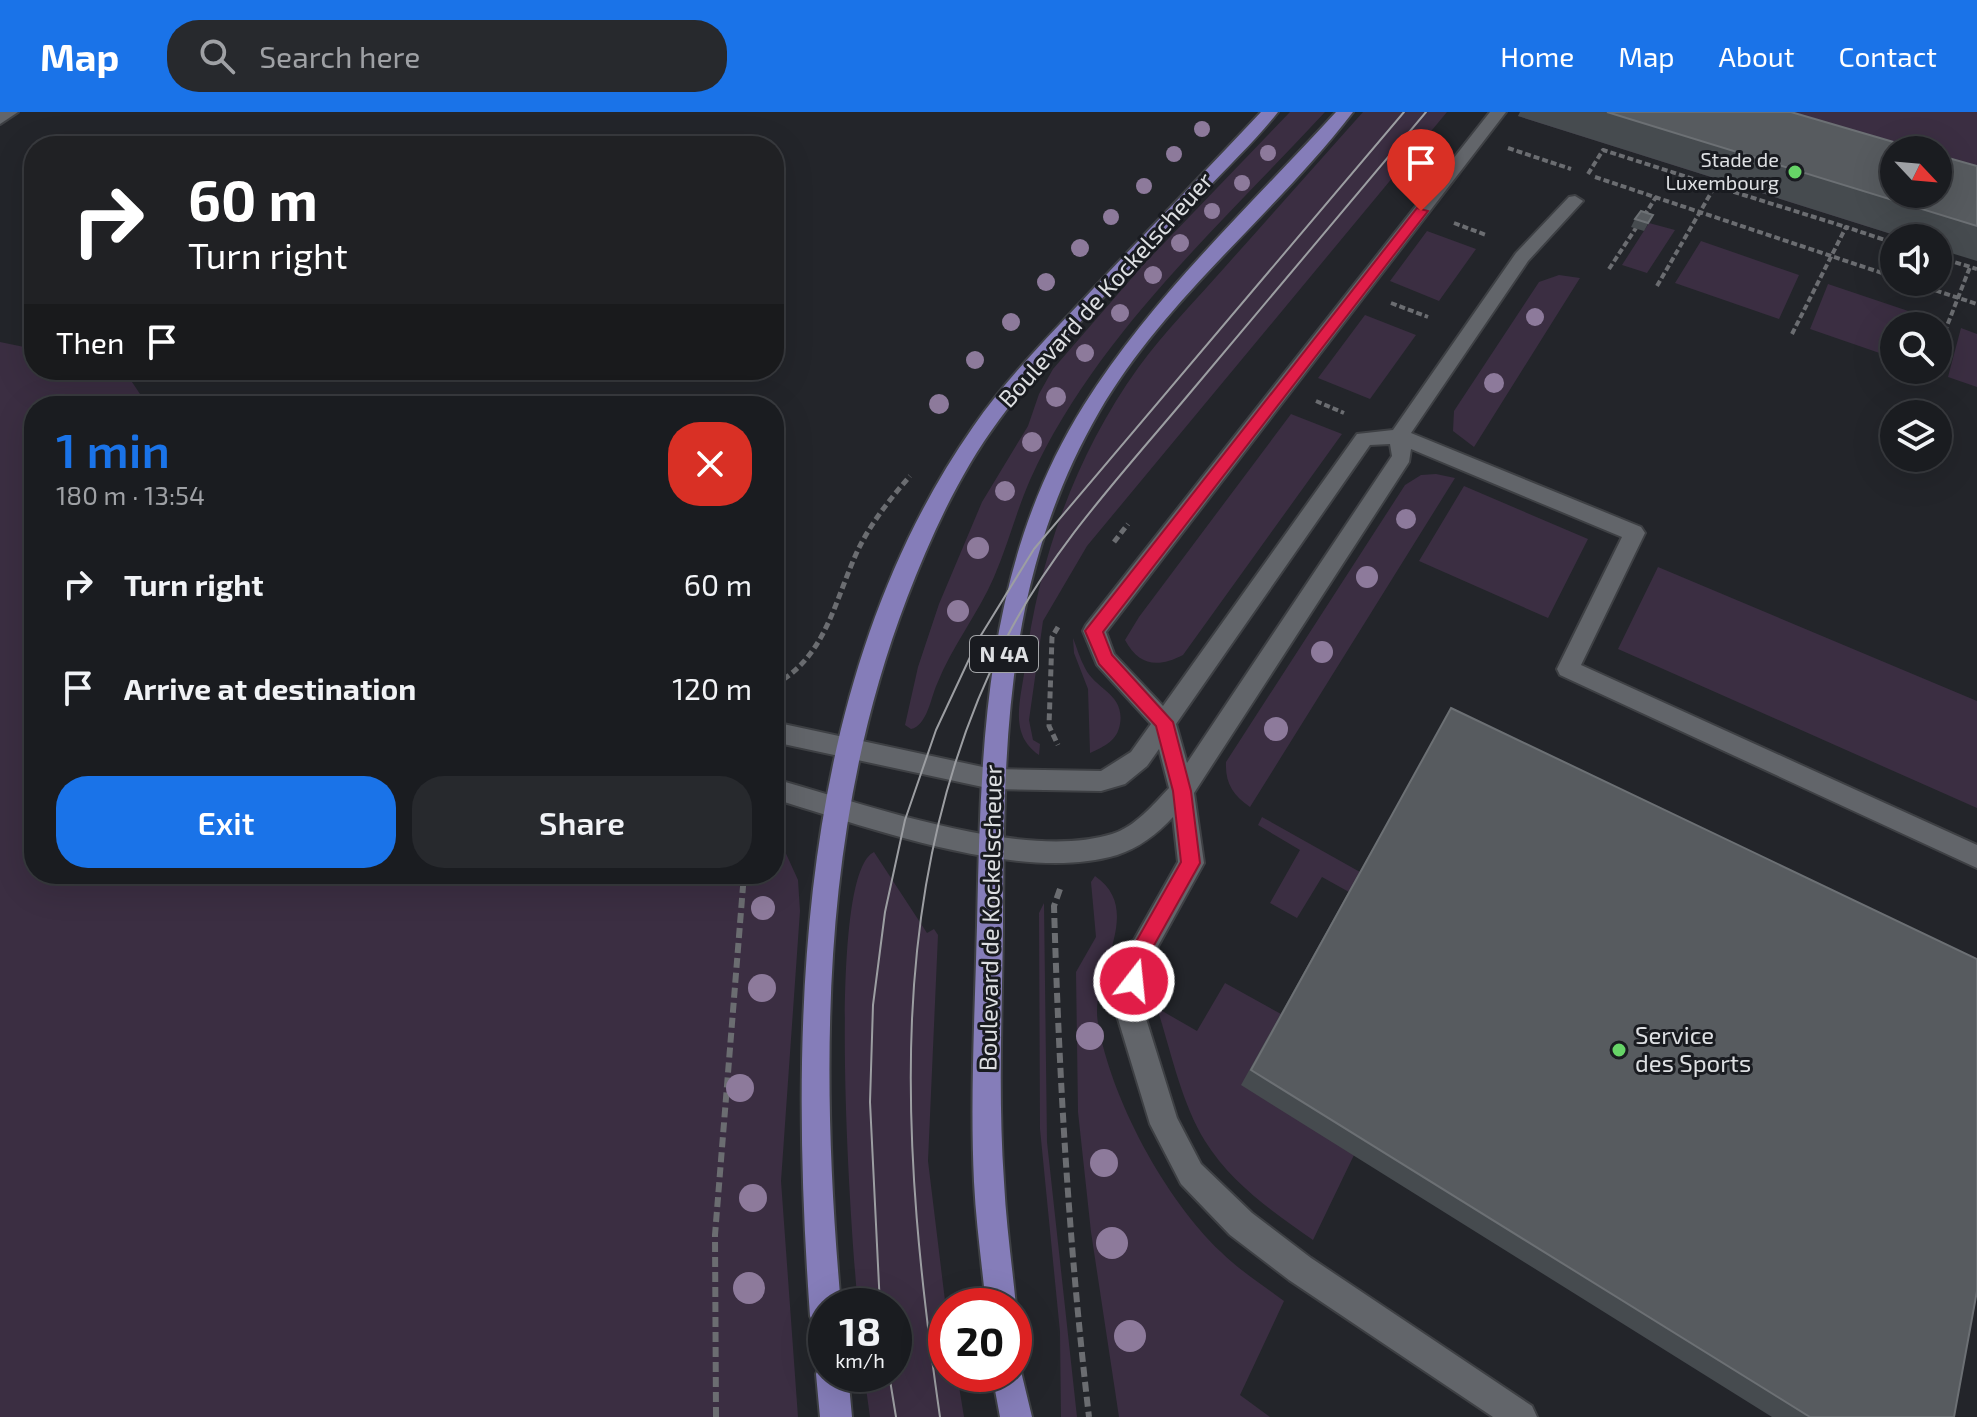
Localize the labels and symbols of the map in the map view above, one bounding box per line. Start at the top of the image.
pin [1387,129,1455,211]
north arrow [1880,136,1952,208]
place label: Stade de Luxembourg [1665,147,1779,194]
marker: Stade de Luxembourg [1786,163,1804,181]
street label: Boulevard de Kockelscheuer [992,165,1218,413]
road number: N 4A [970,636,1038,672]
street label: Boulevard de Kockelscheuer [972,764,1007,1071]
position arrow [1092,939,1176,1023]
place label: Service des Sports [1635,1020,1751,1077]
marker: Service des Sports [1610,1041,1628,1059]
speed limit sign: 20 [928,1288,1032,1392]

